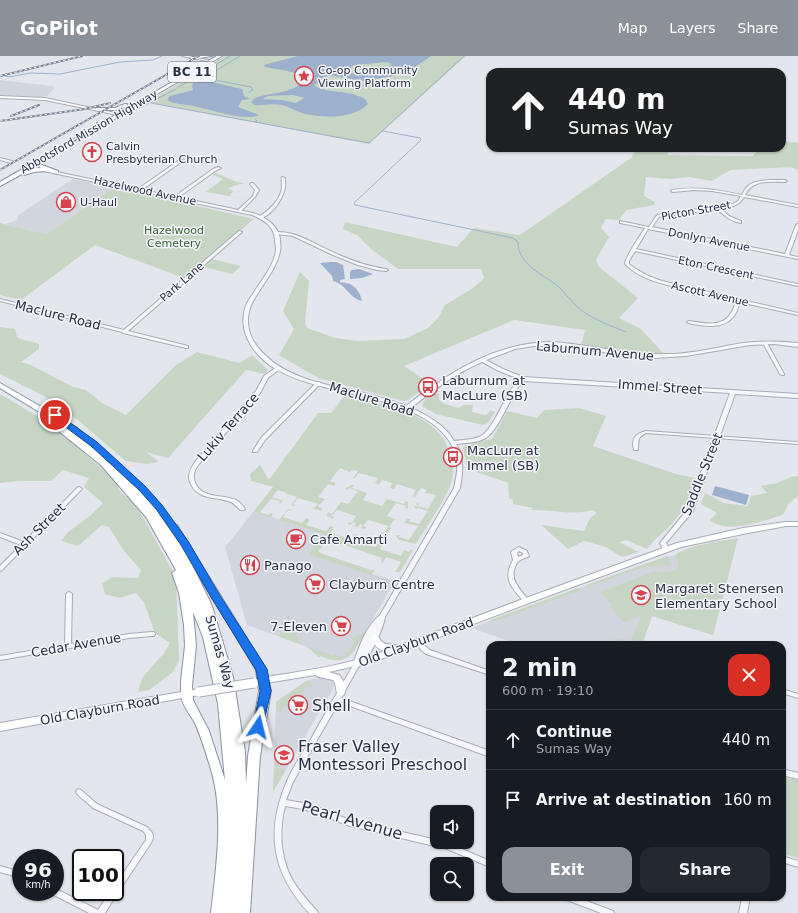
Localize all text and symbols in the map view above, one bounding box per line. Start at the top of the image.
text: GoPilot [20,17,98,39]
text: Map [618,20,647,36]
text: Layers [669,20,716,36]
text: Share [738,20,778,36]
road number: BC 11 [168,62,216,82]
place label: Co-op Community Viewing Platform [318,64,418,90]
place icon: Co-op Community Viewing Platform [293,65,315,87]
text: 440 m [568,83,665,116]
icon: ahead [502,84,554,136]
street label: Abbotsford-Mission Highway [18,87,160,177]
text: Sumas Way [568,117,673,138]
place label: Calvin Presbyterian Church [106,140,218,166]
church icon: Calvin Presbyterian Church [81,141,103,163]
street label: Hazelwood Avenue [93,174,198,208]
shop icon: U-Haul [55,191,77,213]
place label: U-Haul [80,196,117,209]
street label: Picton Street [660,198,732,224]
park label: Hazelwood Cemetery [144,224,204,250]
street label: Donlyn Avenue [667,226,751,254]
street label: Eton Crescent [677,254,756,283]
street label: Park Lane [157,259,207,305]
street label: Ascott Avenue [670,279,750,309]
street label: Maclure Road [13,297,103,333]
street label: Laburnum Avenue [535,338,655,364]
place label: Laburnum at MacLure (SB) [442,373,528,403]
bus stop icon: Laburnum at MacLure (SB) [417,376,439,398]
street label: Immel Street [617,377,703,397]
street label: Maclure Road [328,379,416,419]
street label: Lukiv Terrace [194,390,262,464]
pin [38,398,72,432]
icon: arrive [44,404,66,426]
street label: Saddle Street [679,430,725,518]
place label: MacLure at Immel (SB) [467,443,539,473]
bus stop icon: MacLure at Immel (SB) [442,446,464,468]
street label: Ash Street [10,500,68,558]
cafe icon: Cafe Amarti [285,528,307,550]
place label: Cafe Amarti [310,532,387,547]
restaurant icon: Panago [239,554,261,576]
place label: Panago [264,558,312,573]
supermarket icon: Clayburn Centre [304,573,326,595]
place label: Clayburn Centre [329,577,435,592]
place label: Margaret Stenersen Elementary School [655,581,784,611]
school or university icon: Margaret Stenersen Elementary School [630,584,652,606]
street label: Sumas Way [202,614,238,691]
street label: Old Clayburn Road [356,614,476,670]
supermarket icon: 7-Eleven [330,615,352,637]
place label: 7-Eleven [270,619,327,634]
street label: Cedar Avenue [30,630,122,660]
text: 2 min [502,654,577,682]
button: close [728,654,770,696]
text: 600 m · 19:10 [502,683,593,698]
street label: Old Clayburn Road [39,692,161,728]
supermarket icon: Shell [287,694,309,716]
place label: Shell [312,696,351,715]
position arrow [237,706,279,748]
text: Continue [536,723,612,741]
icon: ahead [502,729,524,751]
text: 440 m [722,731,770,749]
place label: Fraser Valley Montessori Preschool [298,737,467,774]
text: Sumas Way [536,741,612,756]
school or university icon: Fraser Valley Montessori Preschool [273,744,295,766]
icon: arrive [502,789,524,811]
text: Arrive at destination [536,791,711,809]
text: 160 m [723,791,772,809]
street label: Pearl Avenue [299,796,405,844]
map controls [430,805,474,901]
button: sound [430,805,474,849]
button: Exit [502,847,632,893]
button: Share [640,847,770,893]
speed limit sign: 100 [72,849,124,901]
button: search [430,857,474,901]
text: 96 [24,858,52,882]
text: km/h [25,879,51,890]

